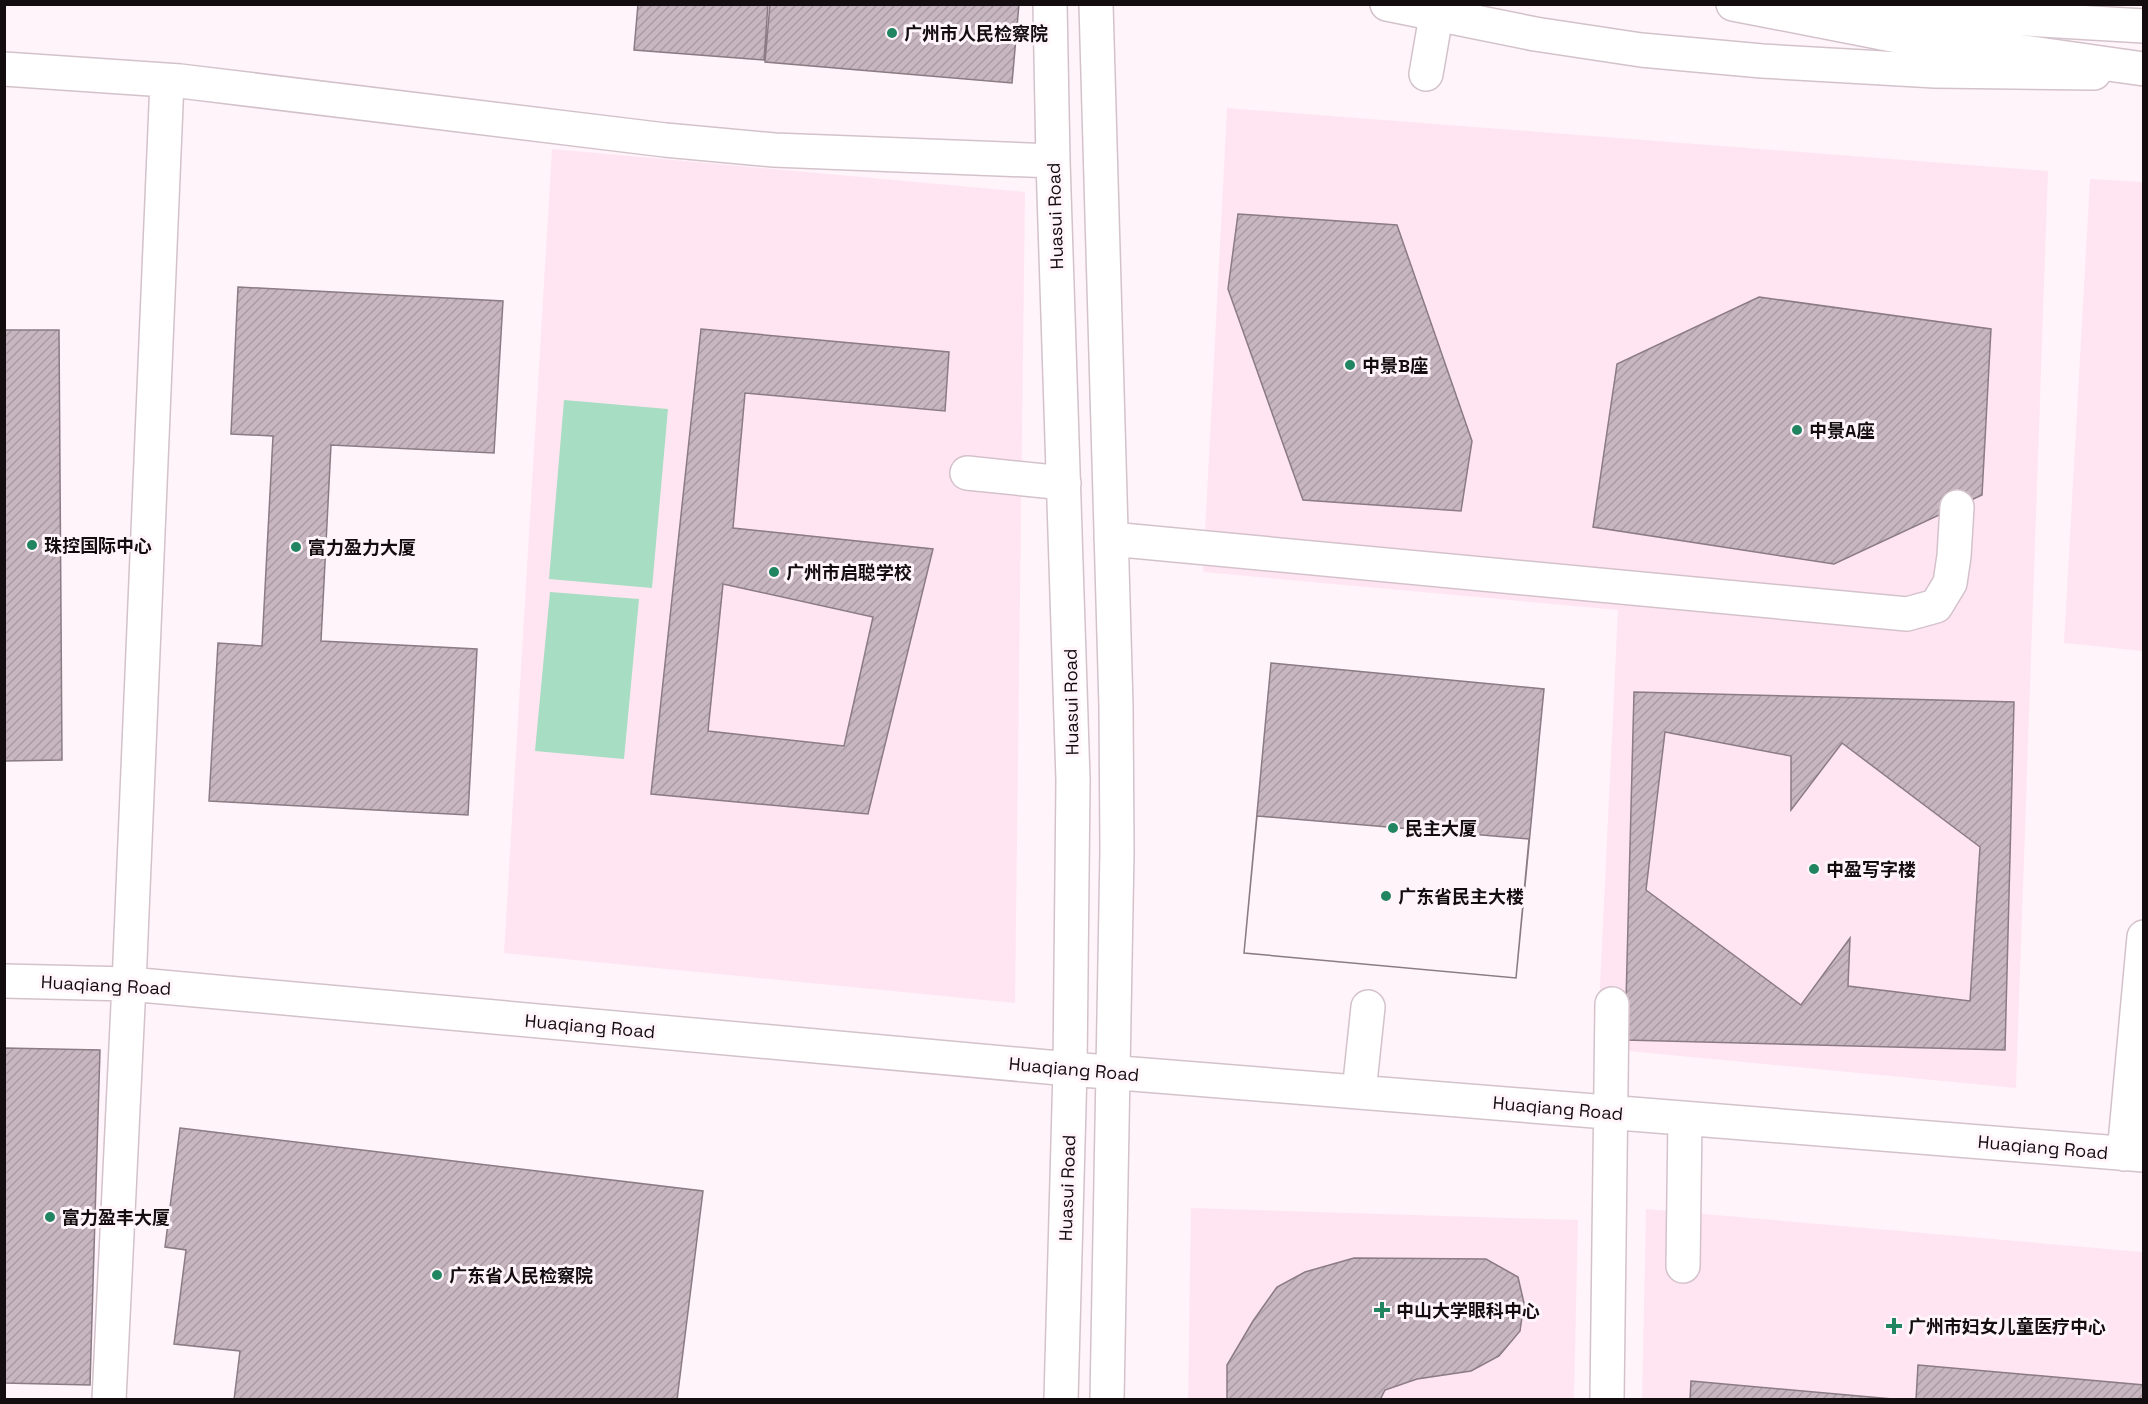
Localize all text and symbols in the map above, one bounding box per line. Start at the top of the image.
place label: 广州市人民检察院 [904,22,1048,45]
marker: 广州市人民检察院 [885,26,899,40]
street label: Huasui Road [1042,162,1068,270]
place label: 中景B座 [1362,354,1428,377]
marker: 中景B座 [1343,358,1357,372]
place label: 中景A座 [1809,419,1874,442]
marker: 中景A座 [1790,423,1804,437]
place label: 珠控国际中心 [44,534,152,557]
place label: 富力盈力大厦 [308,536,416,559]
marker: 珠控国际中心 [25,538,39,552]
marker: 富力盈力大厦 [289,540,303,554]
place label: 广州市启聪学校 [786,561,912,584]
marker: 广州市启聪学校 [767,565,781,579]
street label: Huasui Road [1059,648,1083,756]
place label: 民主大厦 [1405,817,1477,840]
marker: 民主大厦 [1386,821,1400,835]
place label: 中盈写字楼 [1826,858,1916,881]
marker: 中盈写字楼 [1807,862,1821,876]
place label: 广东省民主大楼 [1398,885,1524,908]
marker: 广东省民主大楼 [1379,889,1393,903]
street label: Huaqiang Road [40,970,172,1000]
street label: Huaqiang Road [524,1009,656,1043]
street label: Huaqiang Road [1008,1052,1140,1086]
street label: Huaqiang Road [1492,1091,1624,1125]
street label: Huaqiang Road [1977,1130,2109,1164]
street label: Huasui Road [1054,1134,1080,1242]
place label: 富力盈丰大厦 [62,1206,170,1229]
marker: 富力盈丰大厦 [43,1210,57,1224]
place label: 广东省人民检察院 [449,1264,593,1287]
marker: 广东省人民检察院 [430,1268,444,1282]
place label: 中山大学眼科中心 [1396,1299,1540,1322]
marker: 中山大学眼科中心 [1373,1301,1391,1319]
place label: 广州市妇女儿童医疗中心 [1908,1315,2106,1338]
marker: 广州市妇女儿童医疗中心 [1885,1317,1903,1335]

